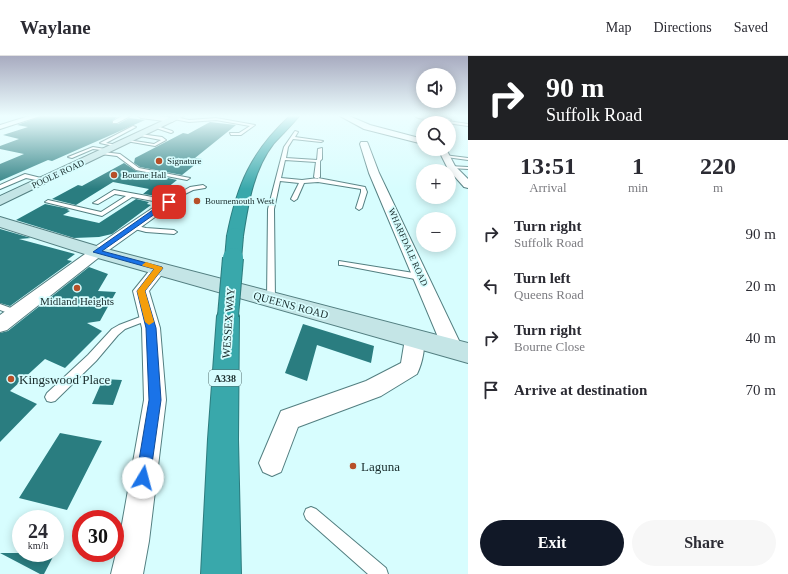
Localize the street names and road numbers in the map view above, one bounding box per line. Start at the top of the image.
street label: POOLE ROAD [30,157,86,191]
street label: WHARFDALE ROAD [386,206,430,288]
street label: WESSEX WAY [220,287,236,359]
street label: QUEENS ROAD [252,289,330,321]
road number: A338 [209,370,241,386]

